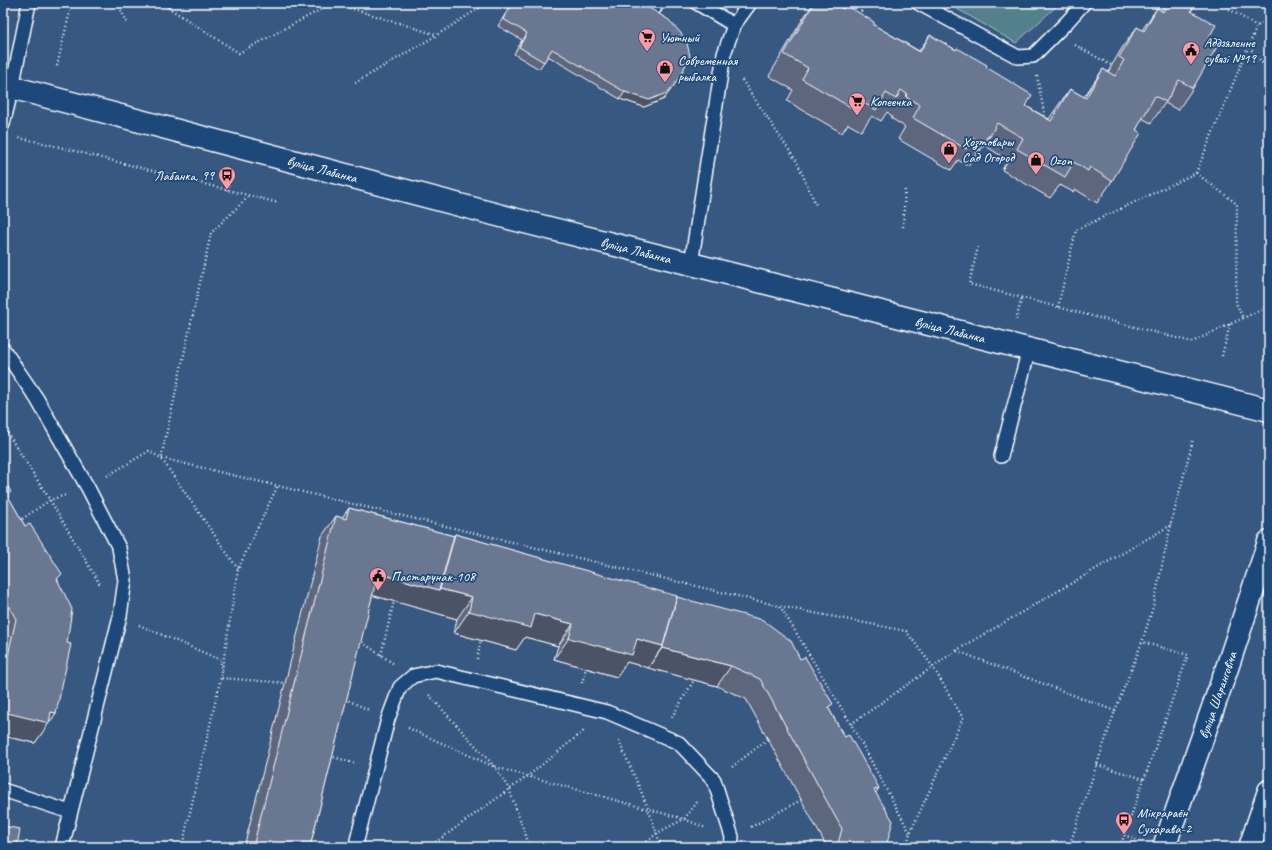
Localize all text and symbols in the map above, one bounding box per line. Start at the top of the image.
supermarket icon: Уютный [637,27,657,52]
place label: Уютный [660,29,701,46]
place label: Аддзяленне сувязі №19 [1204,34,1258,67]
public building icon: Аддзяленне сувязі №19 [1181,40,1201,65]
place label: Современная рыбалка [678,52,739,85]
shop icon: Современная рыбалка [655,58,675,83]
supermarket icon: Копеечка [847,91,867,116]
place label: Копеечка [870,93,913,110]
place label: Хозтовары Сад Огород [962,133,1016,166]
shop icon: Хозтовары Сад Огород [939,139,959,164]
shop icon: Ozon [1026,150,1046,175]
street label: вуліца Лабанка [285,152,360,186]
place label: Ozon [1049,152,1073,169]
bus stop icon: Лабанка, 99 [217,165,237,190]
place label: Лабанка, 99 [154,167,216,184]
street label: вуліца Лабанка [599,233,674,267]
street label: вуліца Лабанка [913,312,988,347]
public building icon: Пастарунак-108 [368,566,388,591]
place label: Пастарунак-108 [391,568,477,585]
street label: вуліца Шаранговіча [1194,649,1241,741]
place label: Мікрараён Сухарава-2 [1137,804,1193,837]
bus stop icon: Мікрараён Сухарава-2 [1114,810,1134,835]

